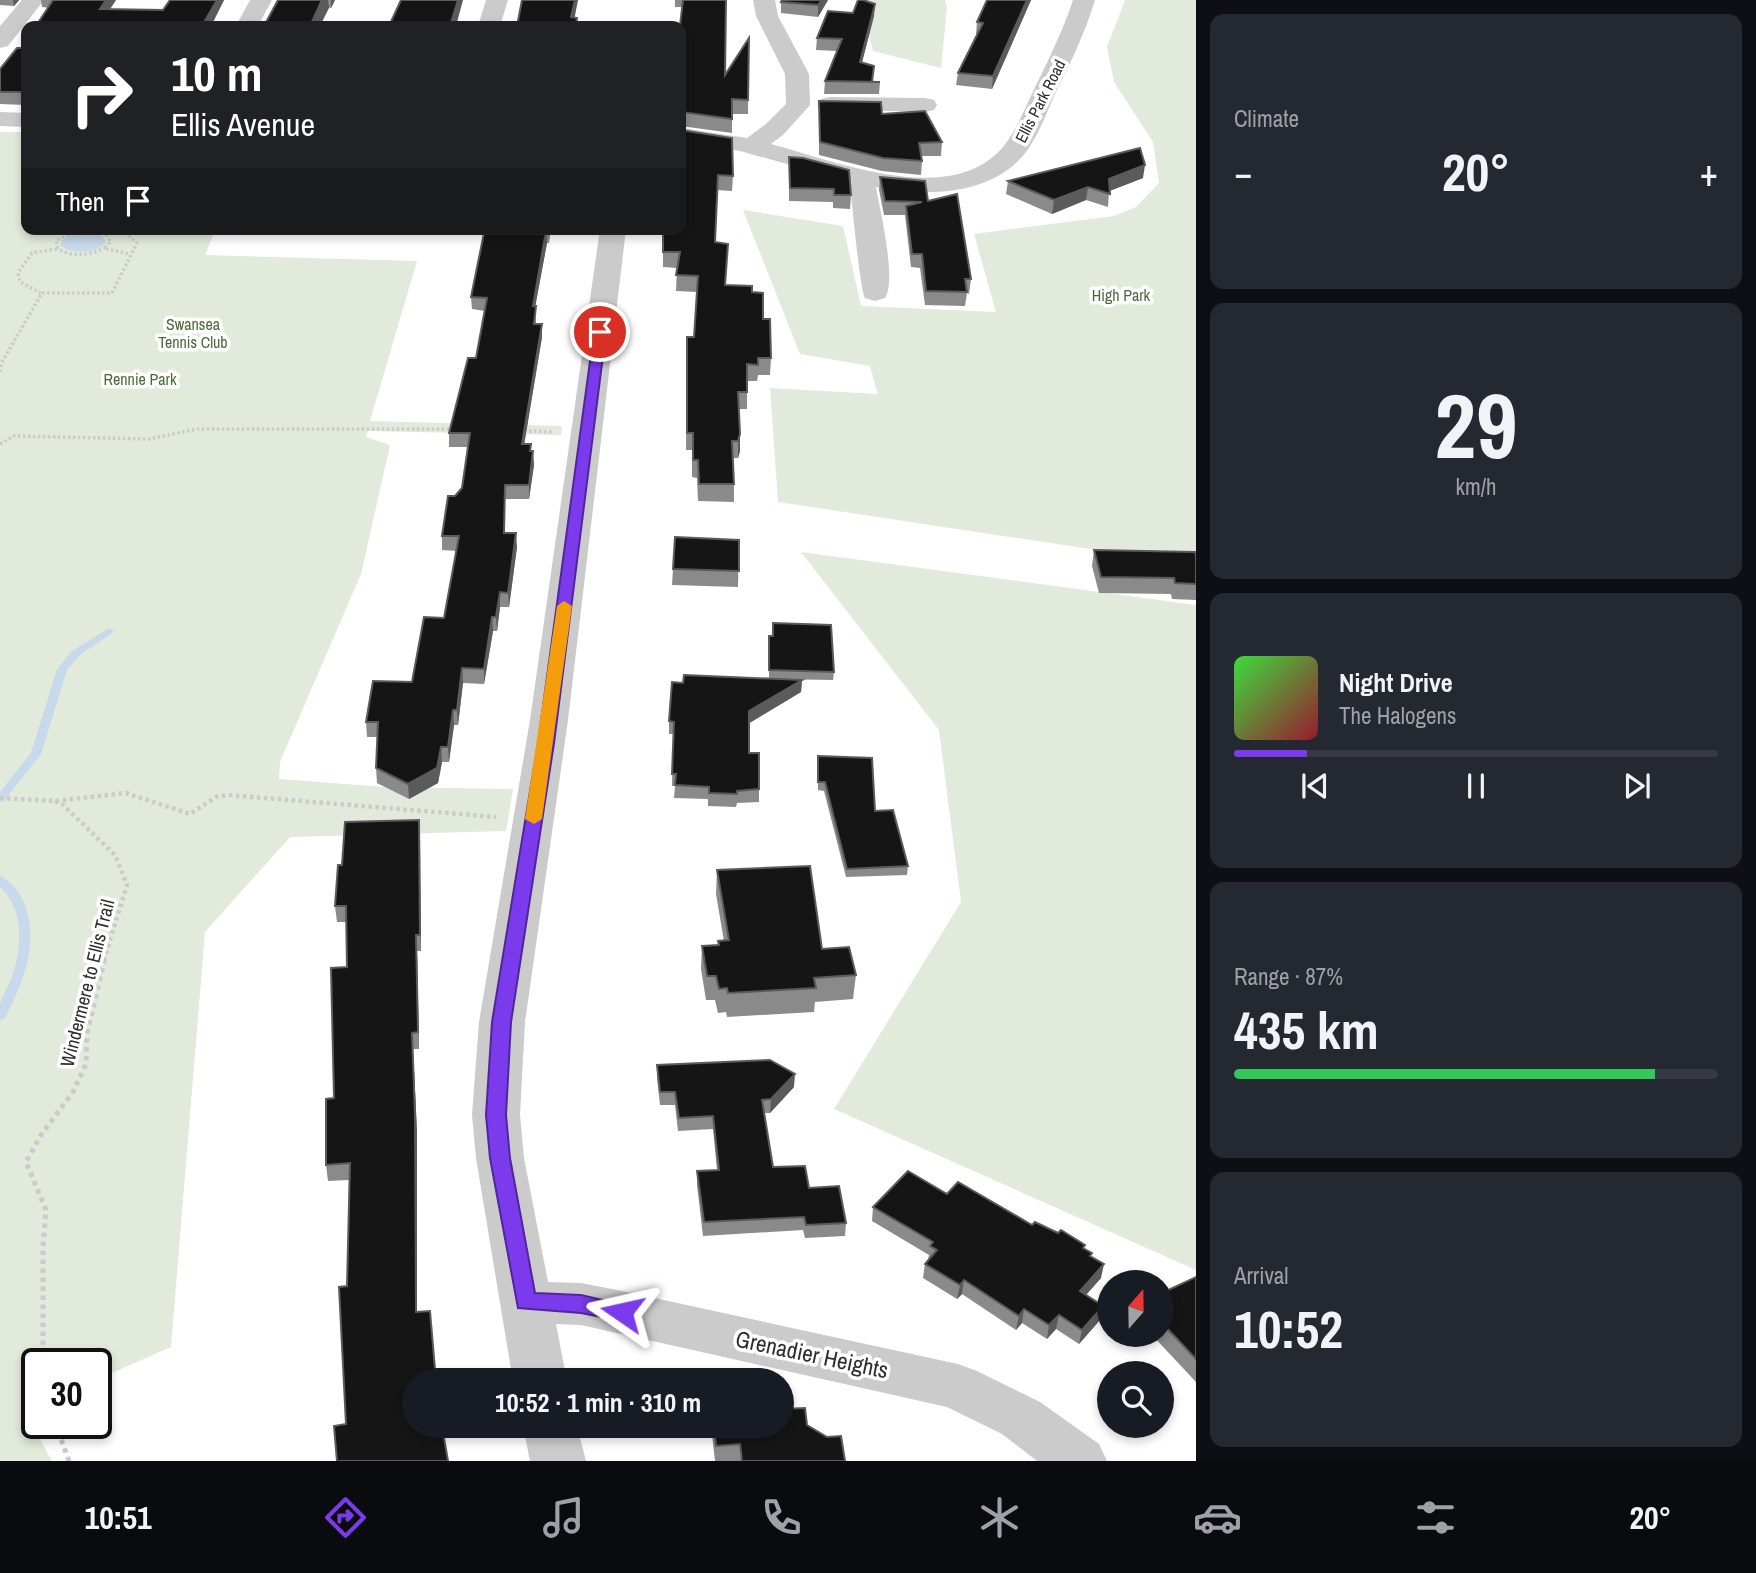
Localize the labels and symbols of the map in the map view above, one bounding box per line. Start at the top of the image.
street label: Ellis Park Road [1010,56,1070,146]
park label: High Park [1092,284,1151,306]
pin [570,302,630,362]
park label: Swansea Tennis Club [158,313,228,353]
park label: Rennie Park [104,368,177,390]
street label: Windermere to Ellis Trail [54,897,120,1069]
north arrow [1097,1270,1174,1348]
position arrow [585,1275,659,1349]
street label: Grenadier Heights [733,1323,891,1385]
speed limit sign: 30 [21,1348,112,1439]

